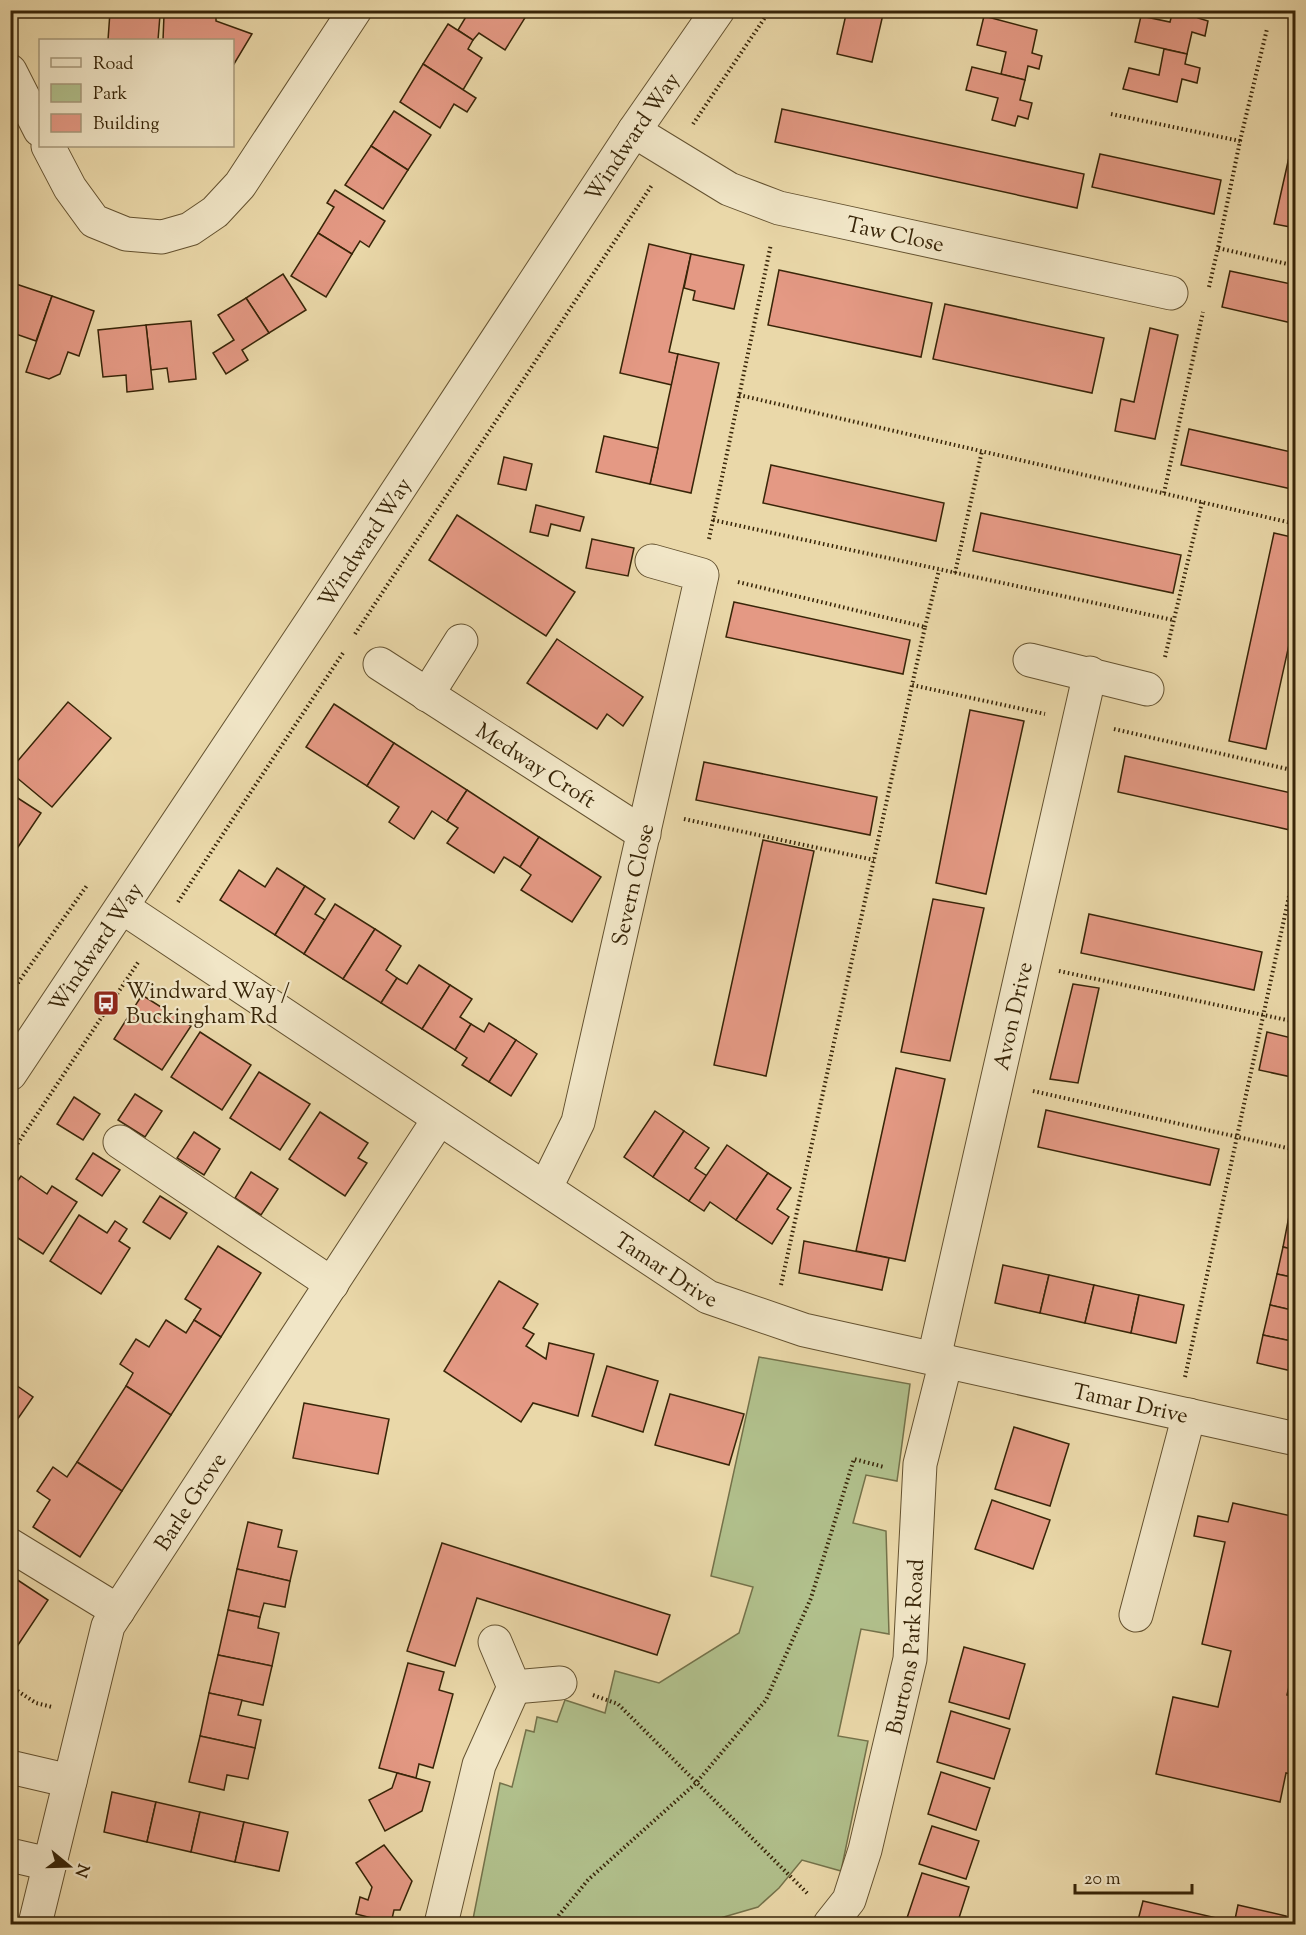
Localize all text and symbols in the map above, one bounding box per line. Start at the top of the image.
legend [39,39,234,147]
text: Road [93,52,133,78]
street label: Windward Way [579,67,689,209]
text: Park [93,82,128,108]
text: Building [93,112,159,138]
street label: Taw Close [843,210,947,262]
street label: Windward Way [312,472,421,615]
street label: Medway Croft [468,717,601,818]
street label: Severn Close [605,821,664,950]
street label: Windward Way [42,877,152,1020]
street label: Avon Drive [987,959,1043,1074]
place label: Windward Way / Buckingham Rd [126,977,290,1034]
bus stop icon: Windward Way / Buckingham Rd [91,988,121,1018]
street label: Tamar Drive [607,1226,721,1318]
street label: Tamar Drive [1069,1377,1191,1434]
street label: Barle Grove [148,1447,236,1558]
street label: Burtons Park Road [880,1558,934,1738]
north arrow [39,1836,99,1896]
scale bar [1075,1857,1192,1895]
text: N [68,1860,94,1880]
text: 20 m [1084,1867,1121,1893]

